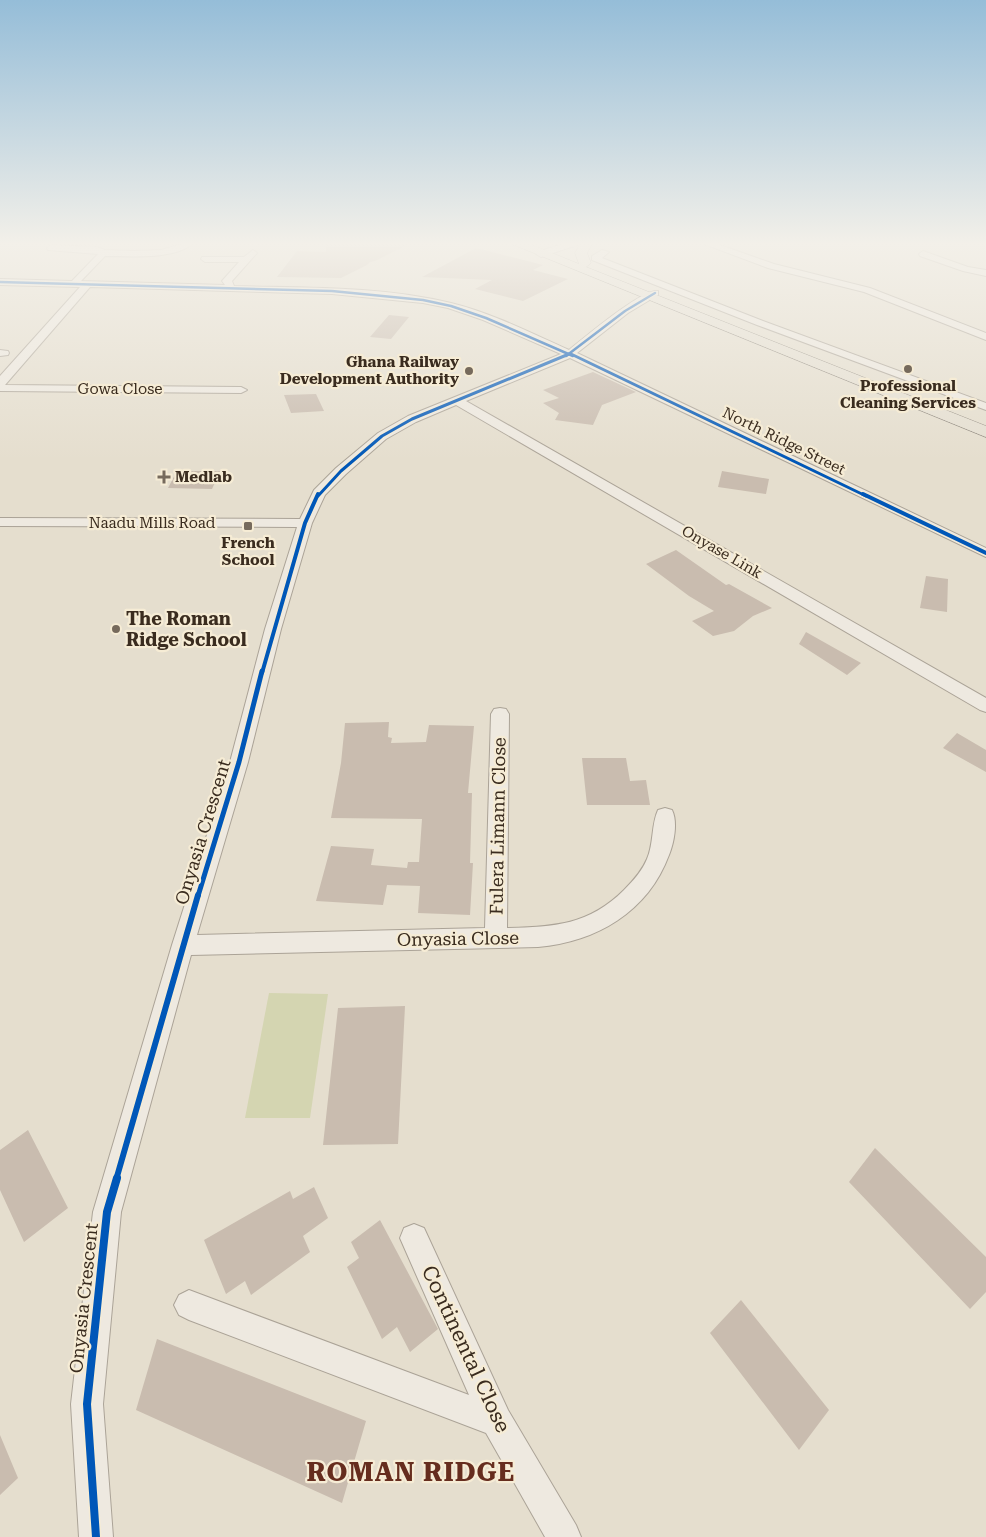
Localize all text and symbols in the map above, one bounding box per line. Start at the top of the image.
place label: Ghana Railway Development Authority [280,353,459,388]
marker: Professional Cleaning Services [902,363,914,375]
marker: Ghana Railway Development Authority [463,365,475,377]
place label: Professional Cleaning Services [840,377,976,412]
street label: Gowa Close [78,380,162,398]
street label: North Ridge Street [720,403,849,479]
place label: Medlab [175,468,232,486]
marker: Medlab [157,470,171,484]
street label: Naadu Mills Road [89,514,216,532]
marker: French School [242,520,254,532]
street label: Onyase Link [678,522,766,583]
place label: French School [221,534,275,569]
place label: The Roman Ridge School [126,608,247,650]
marker: The Roman Ridge School [110,623,122,635]
street label: Fulera Limann Close [485,737,510,915]
street label: Onyasia Crescent [170,756,235,907]
street label: Onyasia Close [397,927,519,950]
street label: Onyasia Crescent [65,1221,102,1374]
street label: Continental Close [417,1262,515,1436]
district label: ROMAN RIDGE [307,1457,515,1487]

